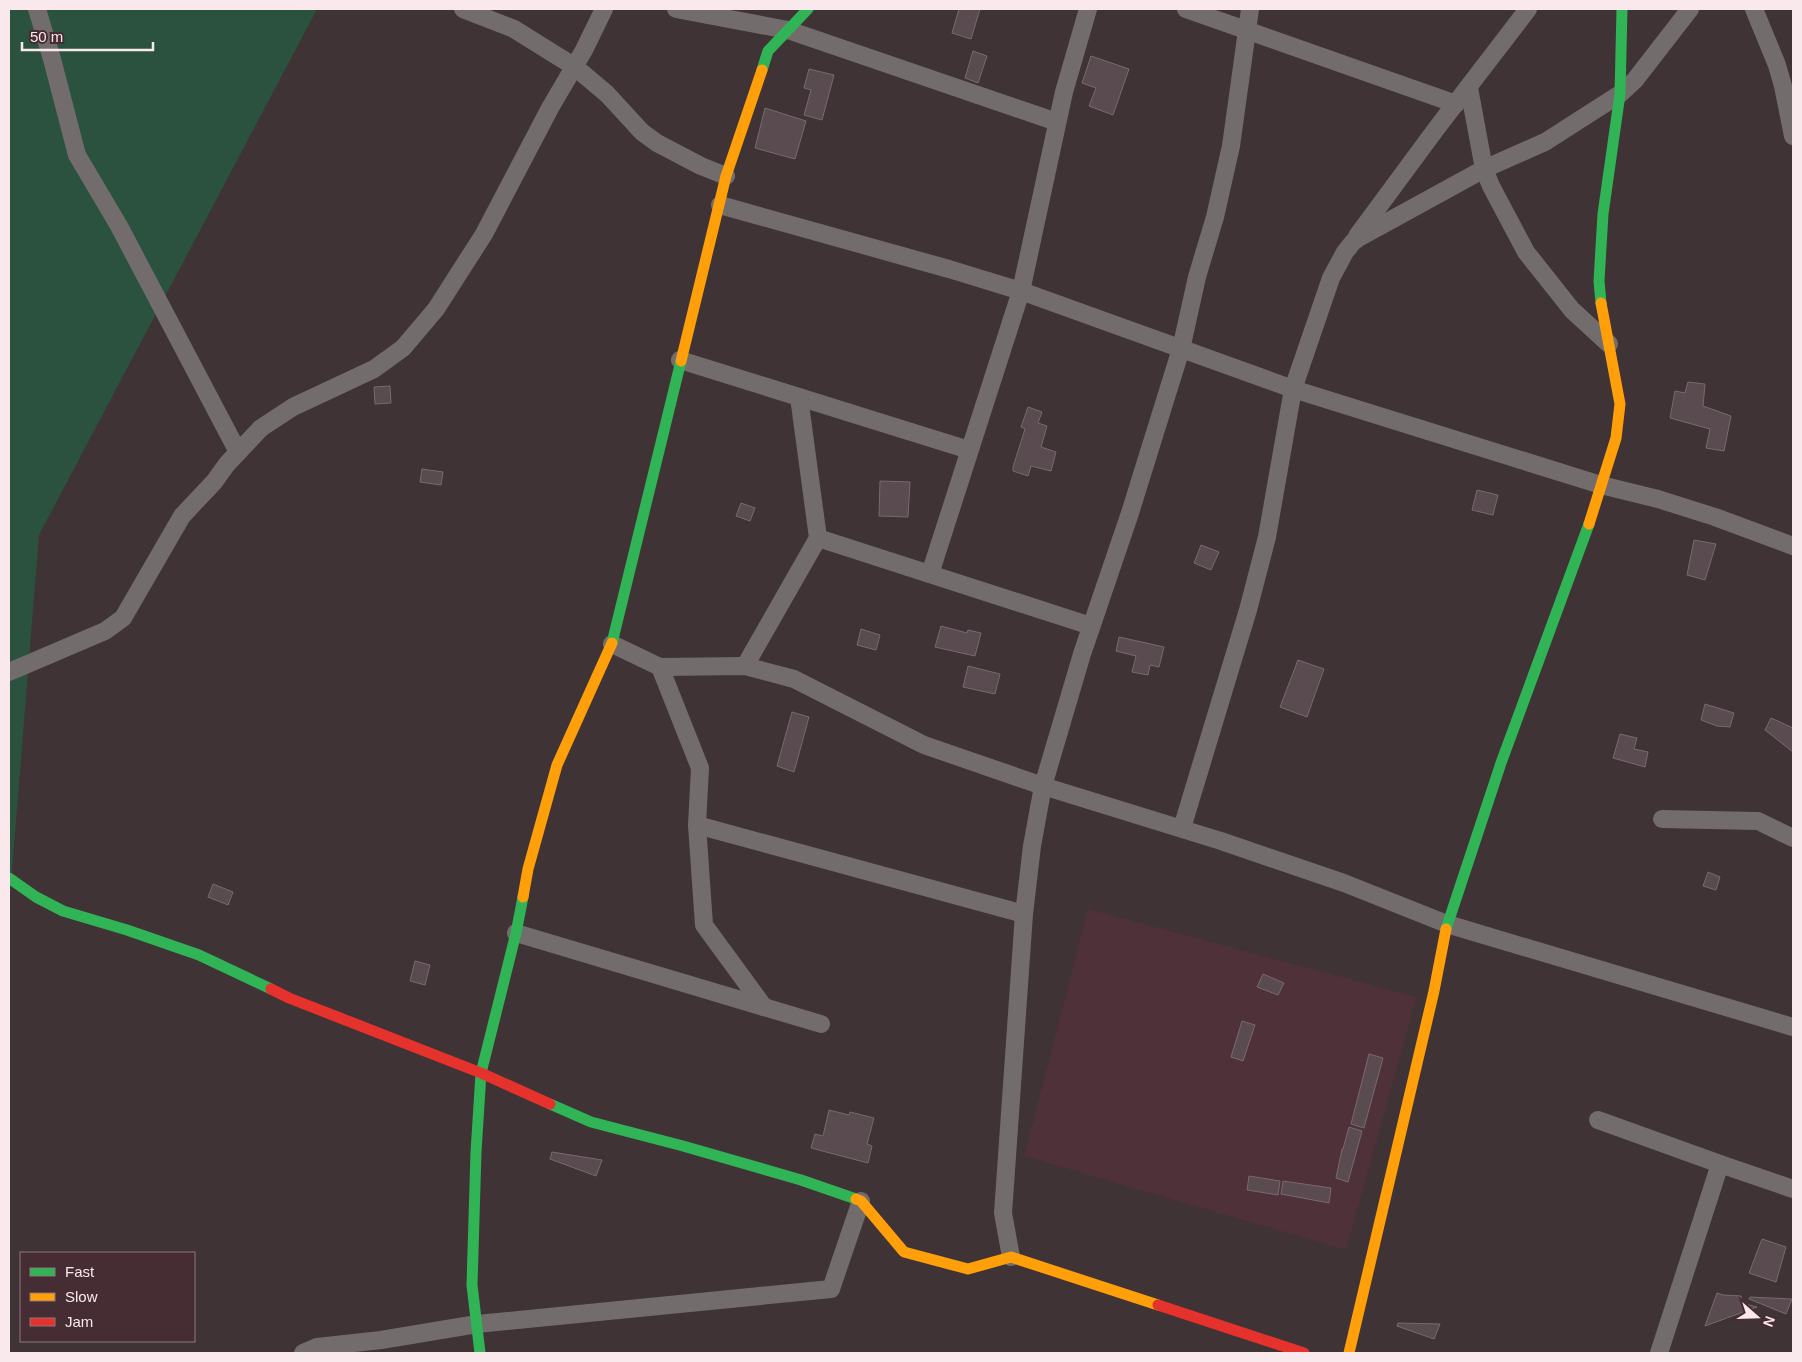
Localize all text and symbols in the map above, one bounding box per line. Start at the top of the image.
scale bar [22,20,154,52]
text: 50 m [30,28,63,45]
legend [20,1252,195,1342]
text: Fast [65,1263,95,1280]
text: Slow [65,1288,98,1305]
north arrow [1732,1292,1782,1342]
text: Jam [65,1313,93,1330]
text: N [1760,1314,1778,1329]

